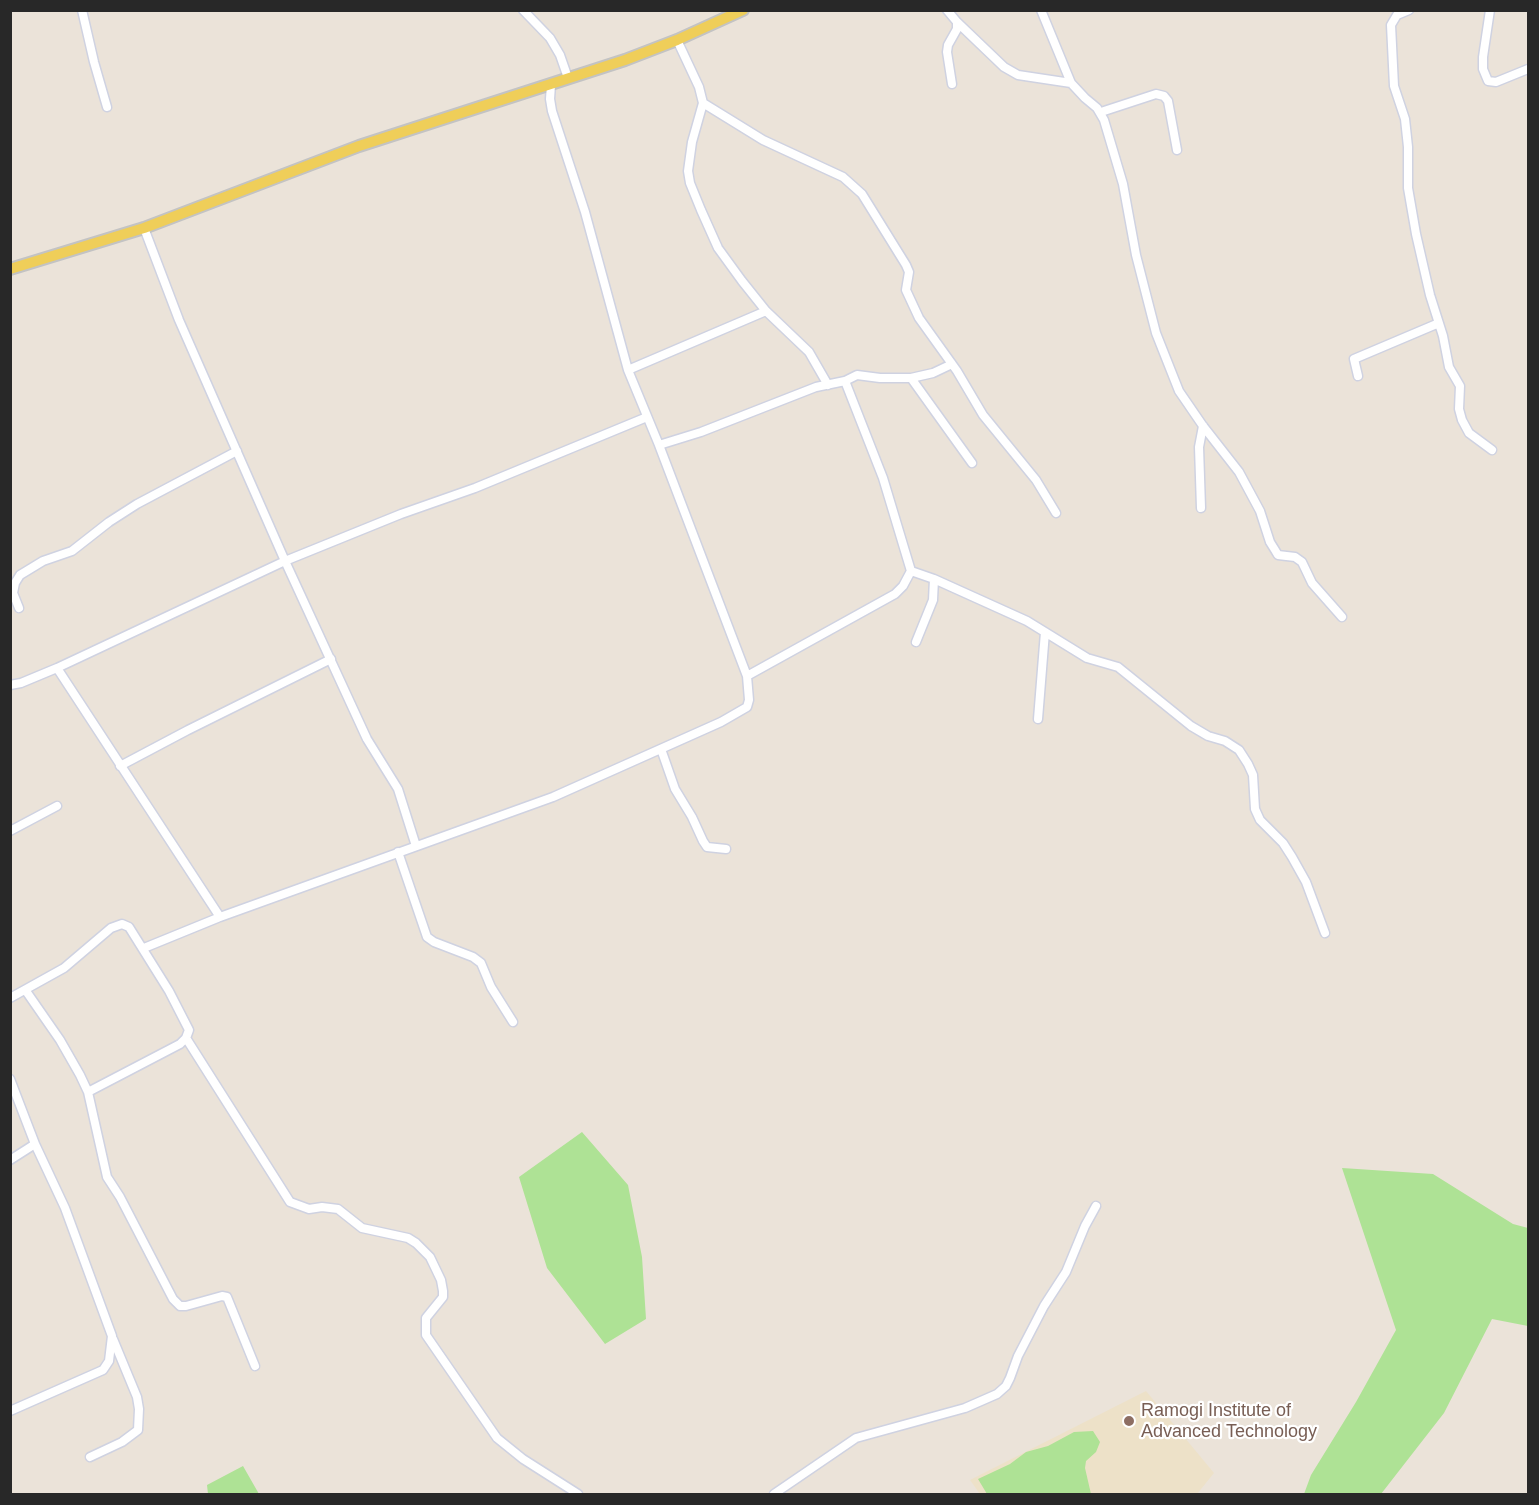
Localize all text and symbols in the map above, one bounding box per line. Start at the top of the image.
place label: Ramogi Institute of Advanced Technology [1141,1400,1317,1442]
marker: Ramogi Institute of Advanced Technology [1122,1414,1136,1428]

